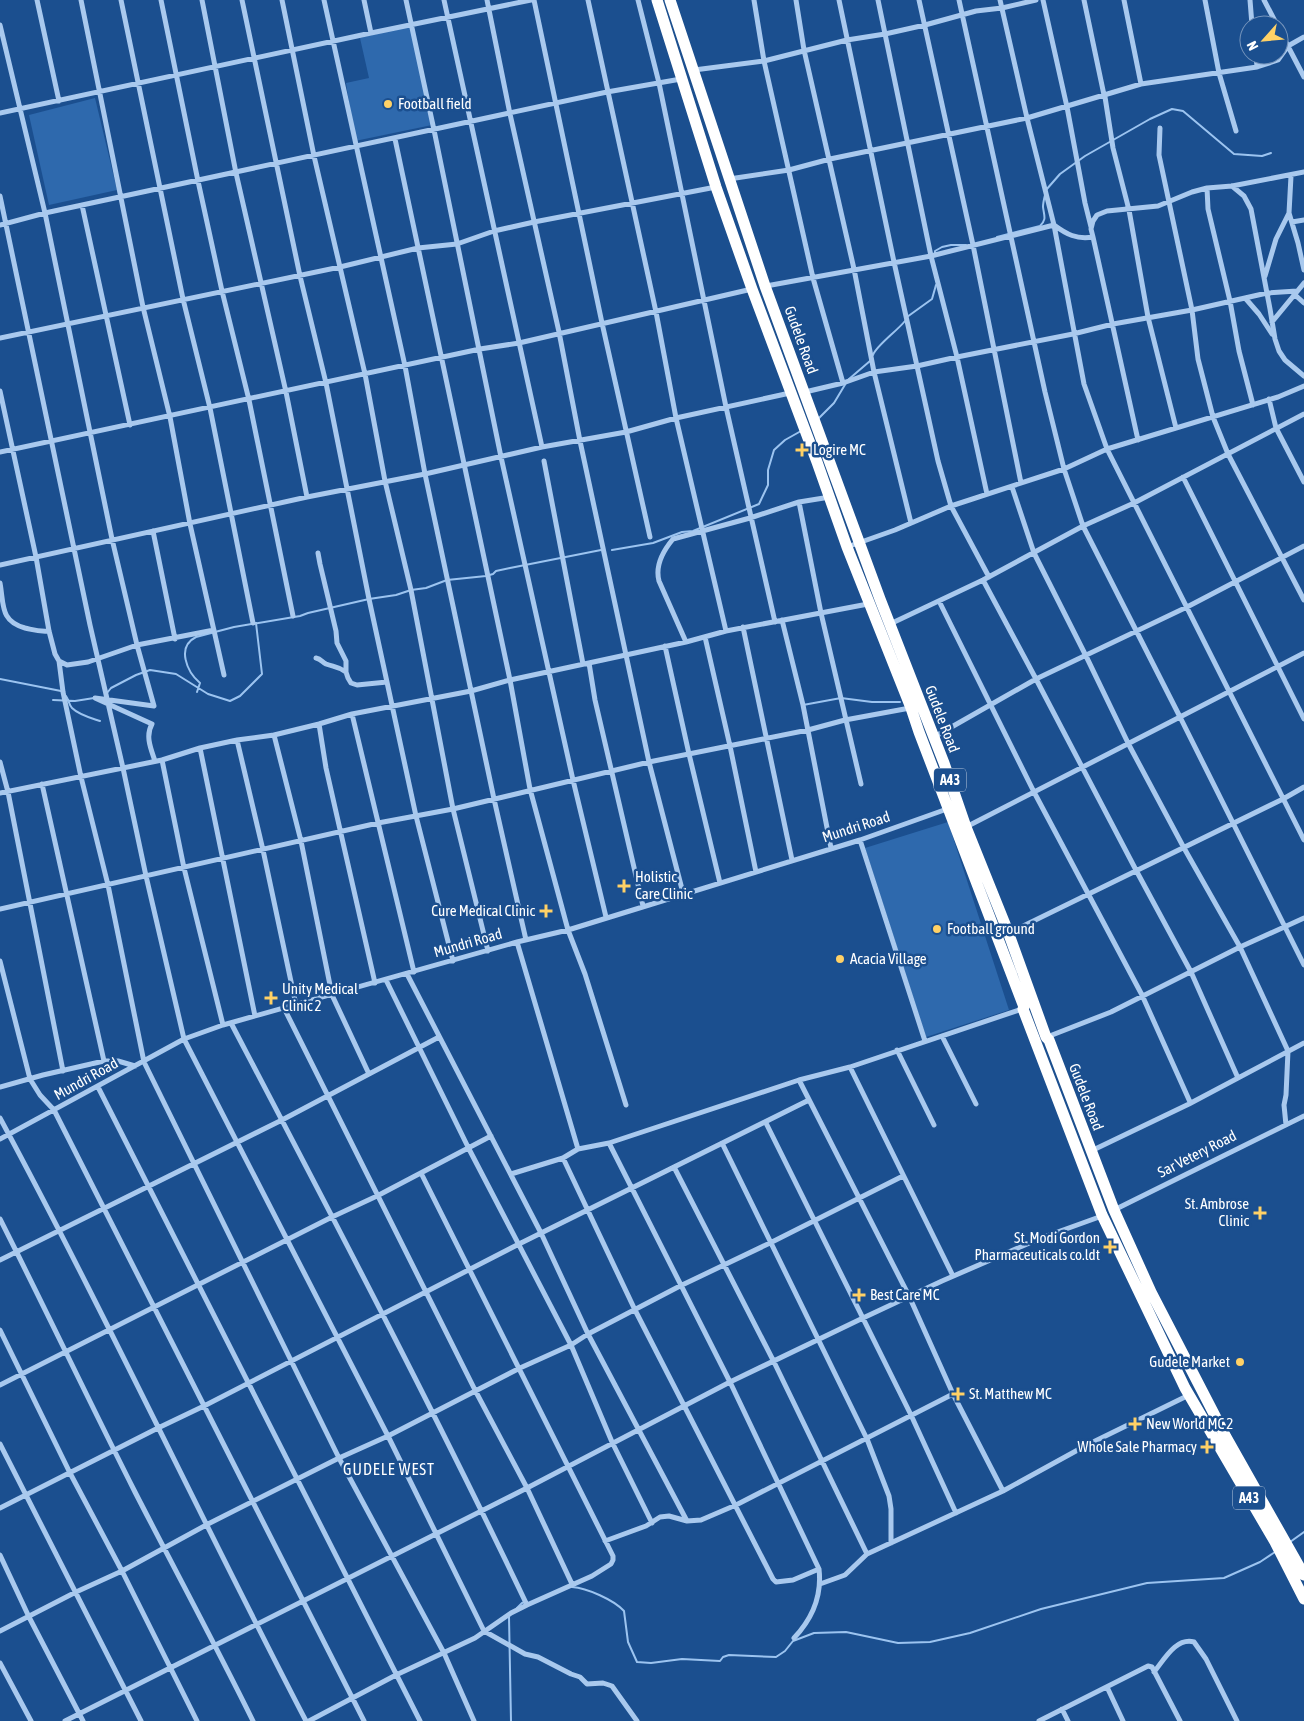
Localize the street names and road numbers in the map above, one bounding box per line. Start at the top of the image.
street label: Gudele Road [781,304,822,376]
street label: Gudele Road [922,683,963,755]
road number: A43 [934,768,966,792]
street label: Mundri Road [820,808,892,845]
street label: Mundri Road [432,925,504,960]
street label: Mundri Road [51,1054,121,1103]
street label: Gudele Road [1066,1061,1107,1133]
street label: Sar Vetery Road [1155,1127,1239,1181]
road number: A43 [1233,1486,1265,1510]

